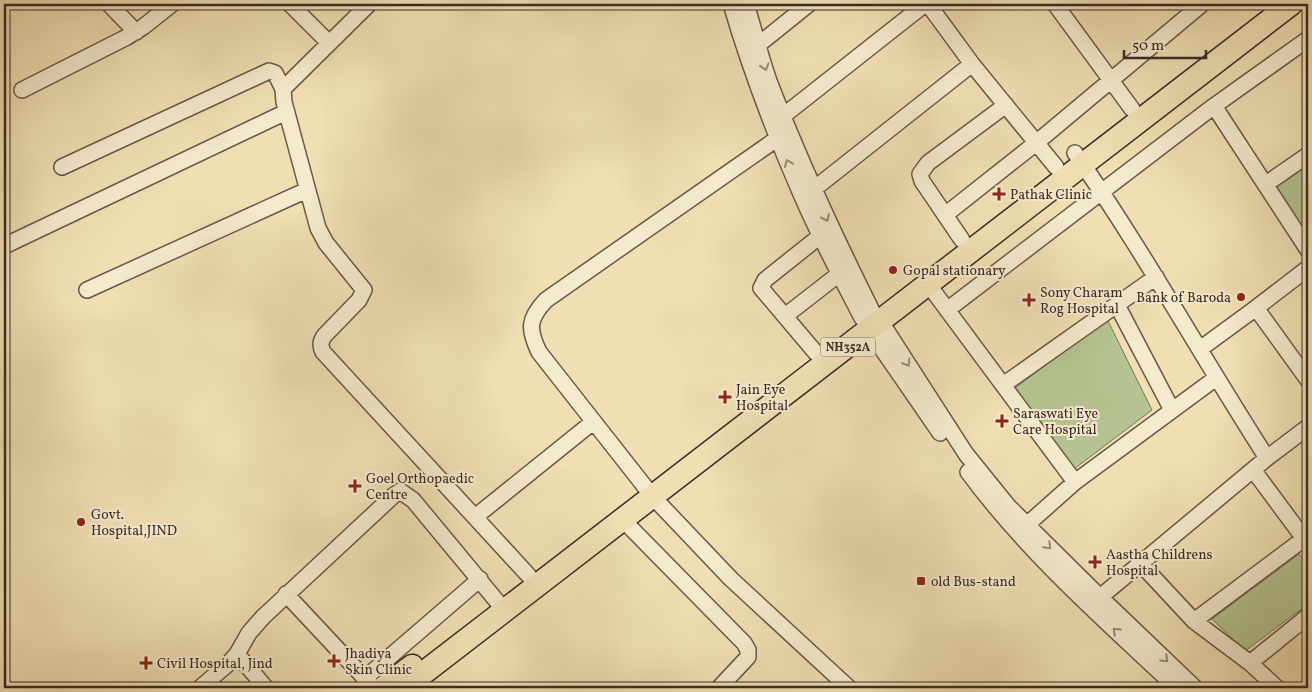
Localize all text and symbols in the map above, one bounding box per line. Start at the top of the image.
scale bar [1124,28,1207,60]
text: 50 m [1132,36,1164,57]
one-way arrow [760,63,770,71]
one-way arrow [784,159,794,168]
place label: Pathak Clinic [1010,186,1092,205]
marker: Pathak Clinic [992,187,1006,201]
one-way arrow [820,213,831,222]
place label: Gopal stationary [903,262,1006,281]
marker: Gopal stationary [887,264,899,276]
place label: Sony Charam Rog Hospital [1040,284,1123,319]
place label: Bank of Baroda [1136,289,1231,308]
marker: Bank of Baroda [1235,291,1247,303]
marker: Sony Charam Rog Hospital [1022,293,1036,307]
road number: NH352A [820,338,876,357]
one-way arrow [901,357,910,366]
place label: Jain Eye Hospital [736,381,788,416]
marker: Jain Eye Hospital [718,390,732,404]
place label: Saraswati Eye Care Hospital [1013,405,1099,440]
marker: Saraswati Eye Care Hospital [995,414,1009,428]
place label: Goel Orthopaedic Centre [366,470,474,505]
marker: Goel Orthopaedic Centre [348,479,362,493]
place label: Govt. Hospital,JIND [91,506,177,541]
marker: Govt. Hospital,JIND [75,516,87,528]
one-way arrow [1043,540,1052,549]
place label: Aastha Childrens Hospital [1106,546,1212,581]
marker: Aastha Childrens Hospital [1088,555,1102,569]
place label: old Bus-stand [931,573,1016,592]
marker: old Bus-stand [915,575,927,587]
one-way arrow [1113,628,1122,637]
place label: Jhadiya Skin Clinic [345,645,412,680]
marker: Jhadiya Skin Clinic [327,654,341,668]
one-way arrow [1159,654,1168,663]
place label: Civil Hospital, Jind [157,655,273,674]
marker: Civil Hospital, Jind [139,656,153,670]

